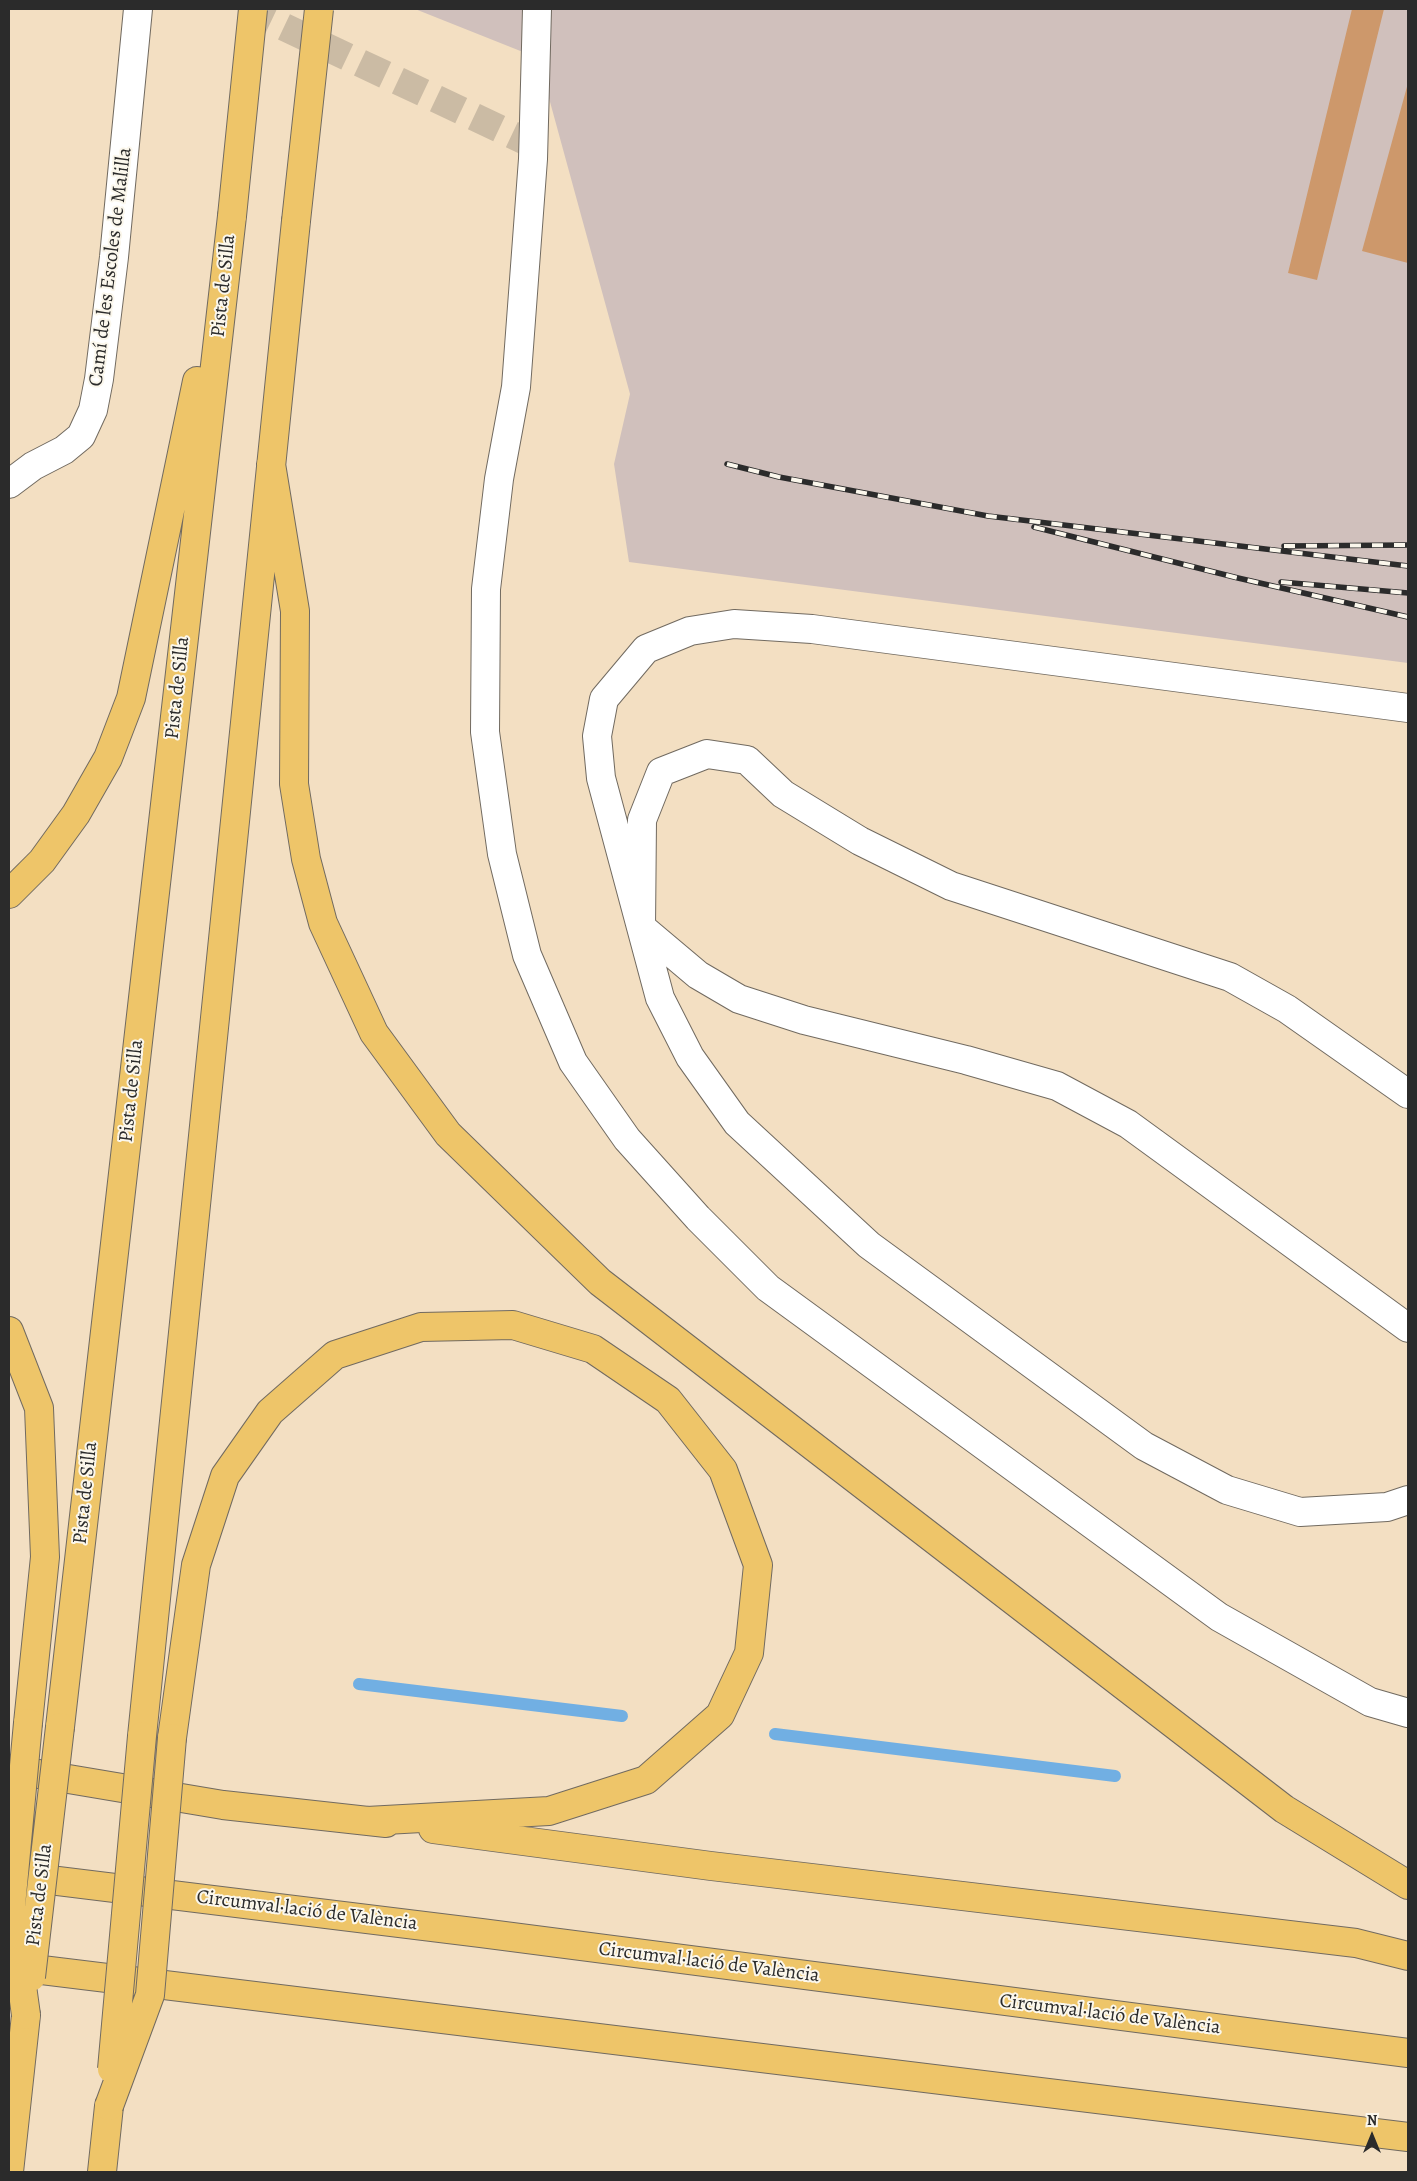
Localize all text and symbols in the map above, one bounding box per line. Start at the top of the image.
street label: Camí de les Escoles de Malilla [84,146,138,388]
street label: Pista de Silla [207,233,241,339]
street label: Pista de Silla [161,635,195,741]
street label: Pista de Silla [115,1038,149,1144]
street label: Pista de Silla [69,1440,103,1546]
street label: Pista de Silla [22,1842,58,1948]
street label: Circumval·lació de València [195,1886,419,1936]
street label: Circumval·lació de València [597,1938,821,1988]
street label: Circumval·lació de València [998,1990,1222,2040]
north arrow [1347,2111,1397,2161]
text: N [1367,2111,1377,2130]

